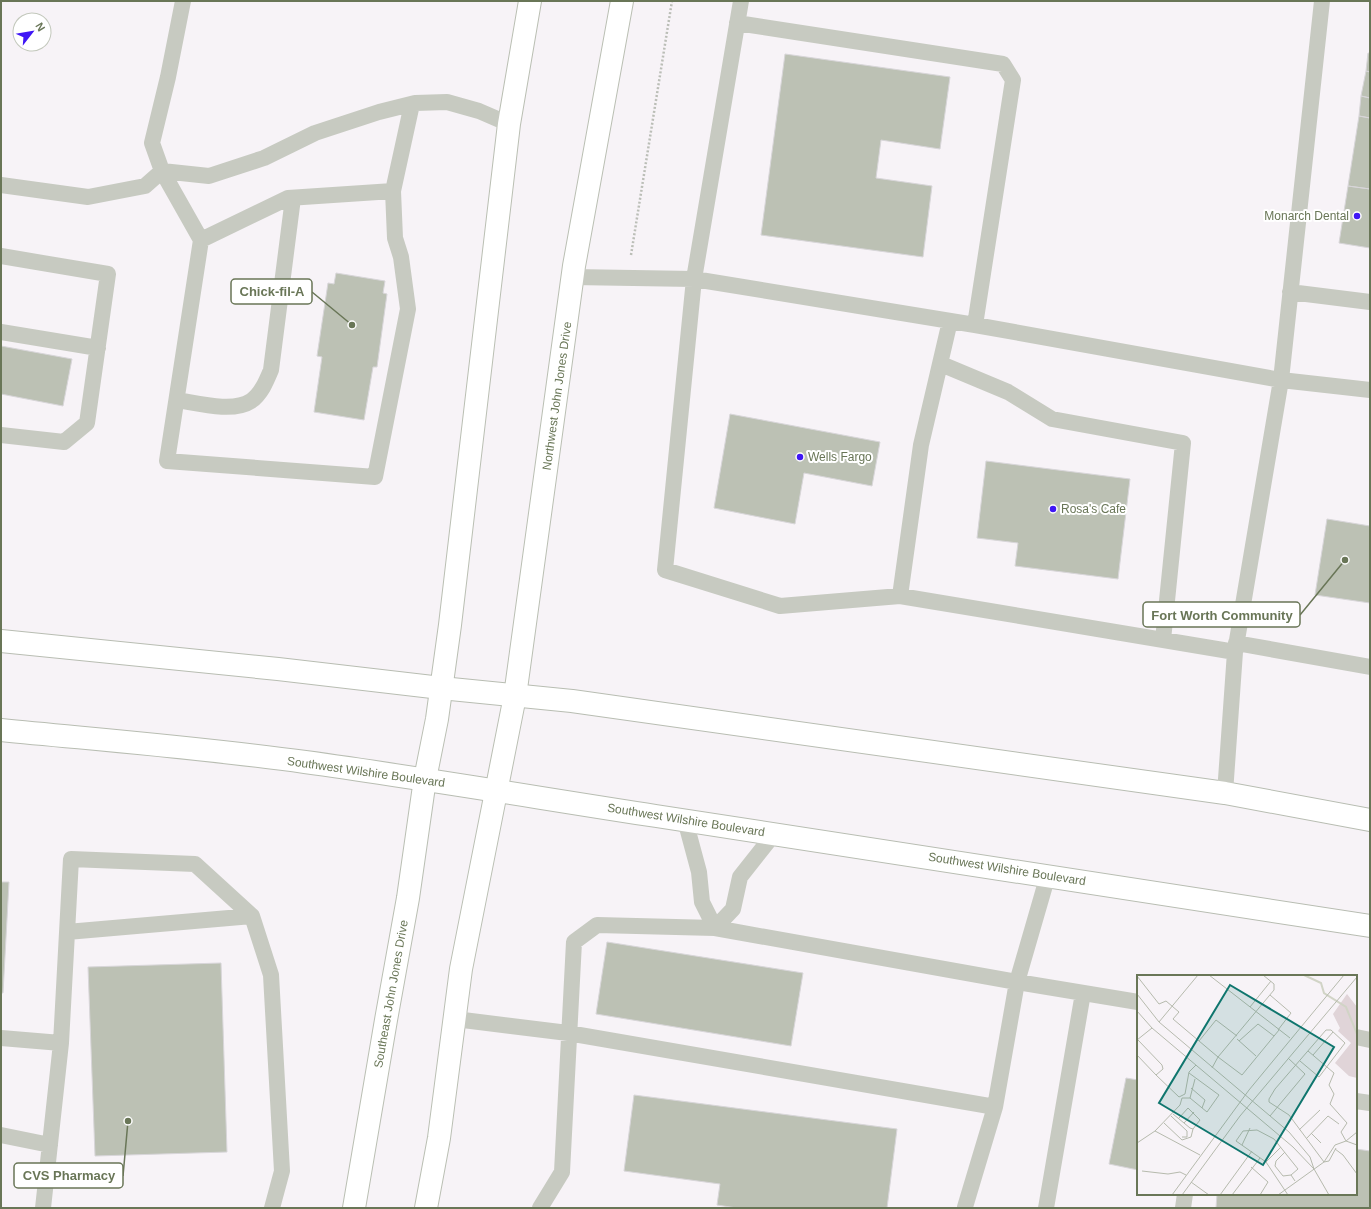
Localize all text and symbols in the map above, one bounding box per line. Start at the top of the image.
north arrow [12,12,52,52]
text: N [33,20,48,33]
place label: Monarch Dental [1264,209,1349,223]
marker: Monarch Dental [1352,211,1362,221]
callout: Chick-fil-A [231,279,312,304]
text: Chick-fil-A [240,284,305,299]
street label: Northwest John Jones Drive [540,320,574,471]
place label: Wells Fargo [808,450,872,464]
marker: Wells Fargo [795,452,805,462]
place label: Rosa's Cafe [1061,502,1126,516]
marker: Rosa's Cafe [1048,504,1058,514]
callout: Fort Worth Community [1143,602,1300,627]
text: Fort Worth Community [1151,608,1293,623]
street label: Southwest Wilshire Boulevard [286,754,446,790]
street label: Southwest Wilshire Boulevard [606,801,766,839]
street label: Southwest Wilshire Boulevard [927,850,1087,888]
street label: Southeast John Jones Drive [371,919,411,1069]
inset map [1137,975,1357,1195]
callout: CVS Pharmacy [14,1163,123,1188]
text: CVS Pharmacy [23,1168,116,1183]

